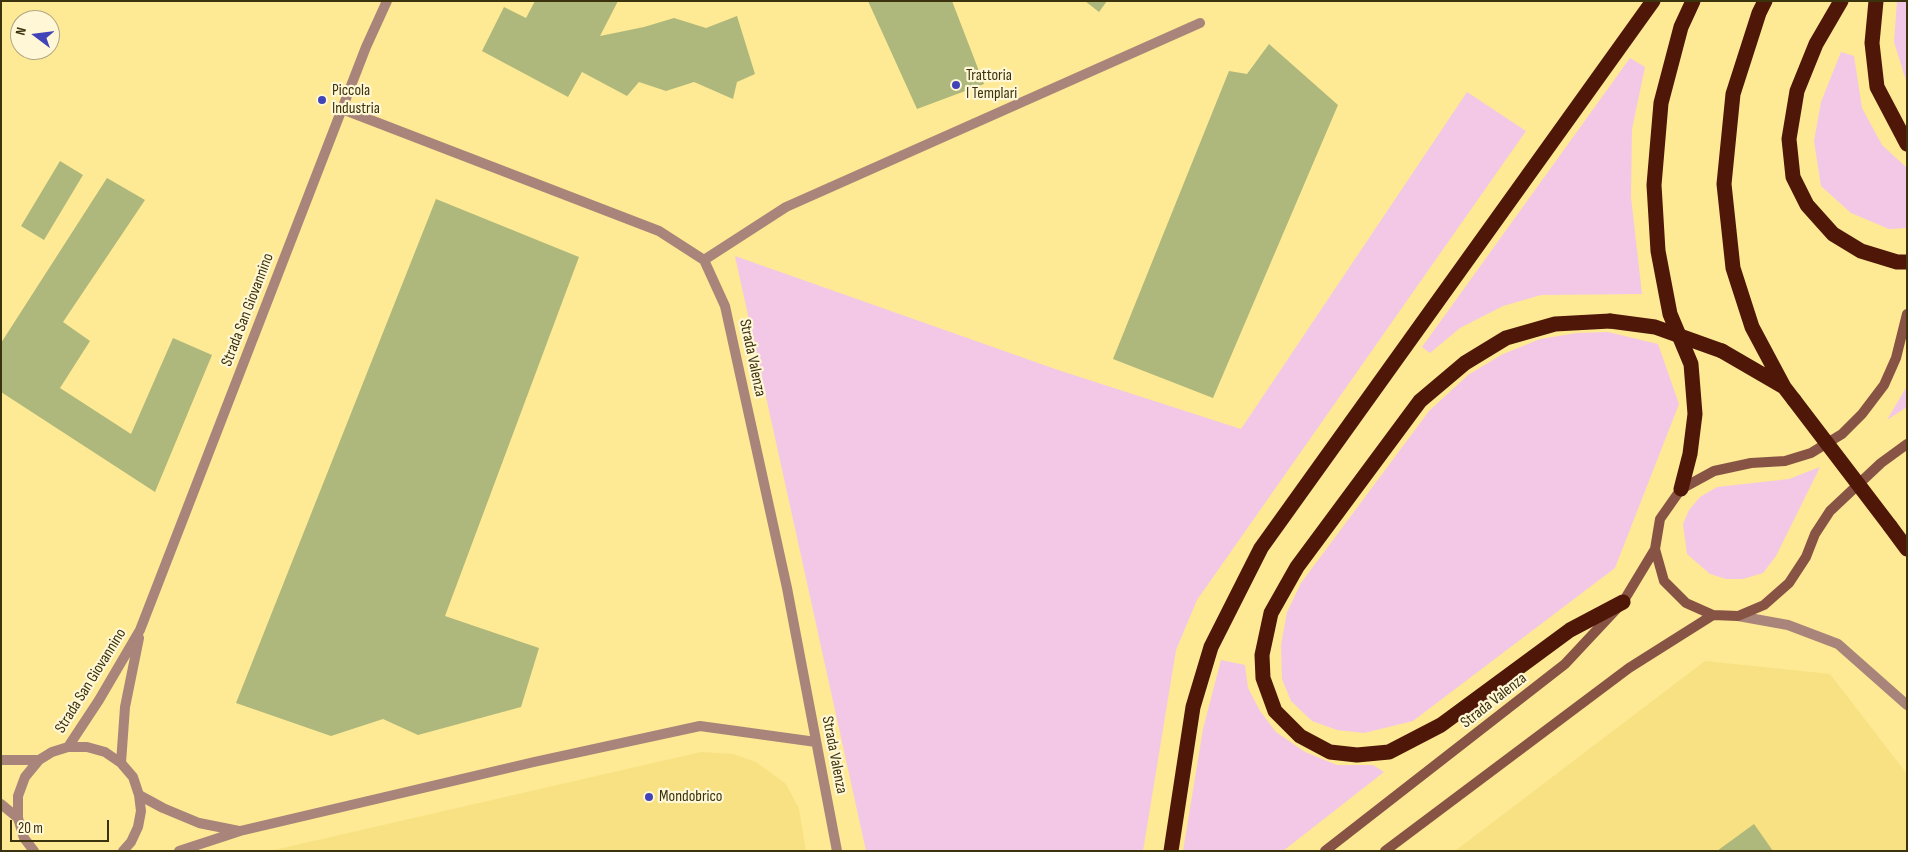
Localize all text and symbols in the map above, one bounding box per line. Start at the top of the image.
north arrow [10,10,60,60]
text: N [12,25,30,37]
place label: Trattoria I Templari [966,66,1017,104]
marker: Trattoria I Templari [950,79,962,91]
place label: Piccola Industria [332,81,380,119]
marker: Piccola Industria [316,94,328,106]
street label: Strada San Giovannino [218,251,278,369]
street label: Strada Valenza [734,318,770,398]
street label: Strada San Giovannino [51,625,131,737]
street label: Strada Valenza [1457,669,1531,733]
street label: Strada Valenza [817,715,851,795]
place label: Mondobrico [659,787,722,807]
marker: Mondobrico [643,791,655,803]
scale bar [12,810,111,842]
text: 20 m [18,819,43,838]

